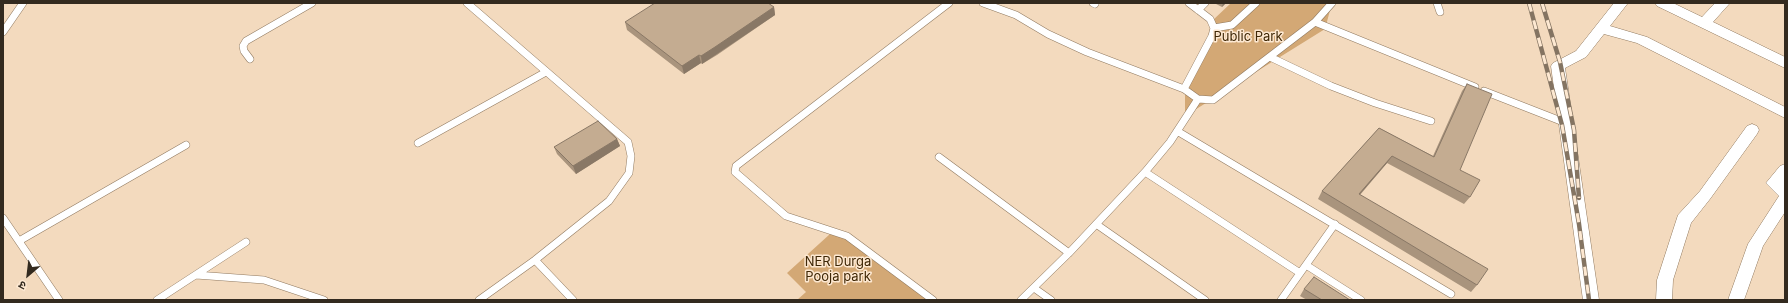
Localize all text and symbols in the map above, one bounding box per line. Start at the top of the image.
park label: Public Park [1213,29,1283,45]
park label: NER Durga Pooja park [805,254,871,285]
north arrow [8,255,48,295]
text: उ [16,278,28,293]

